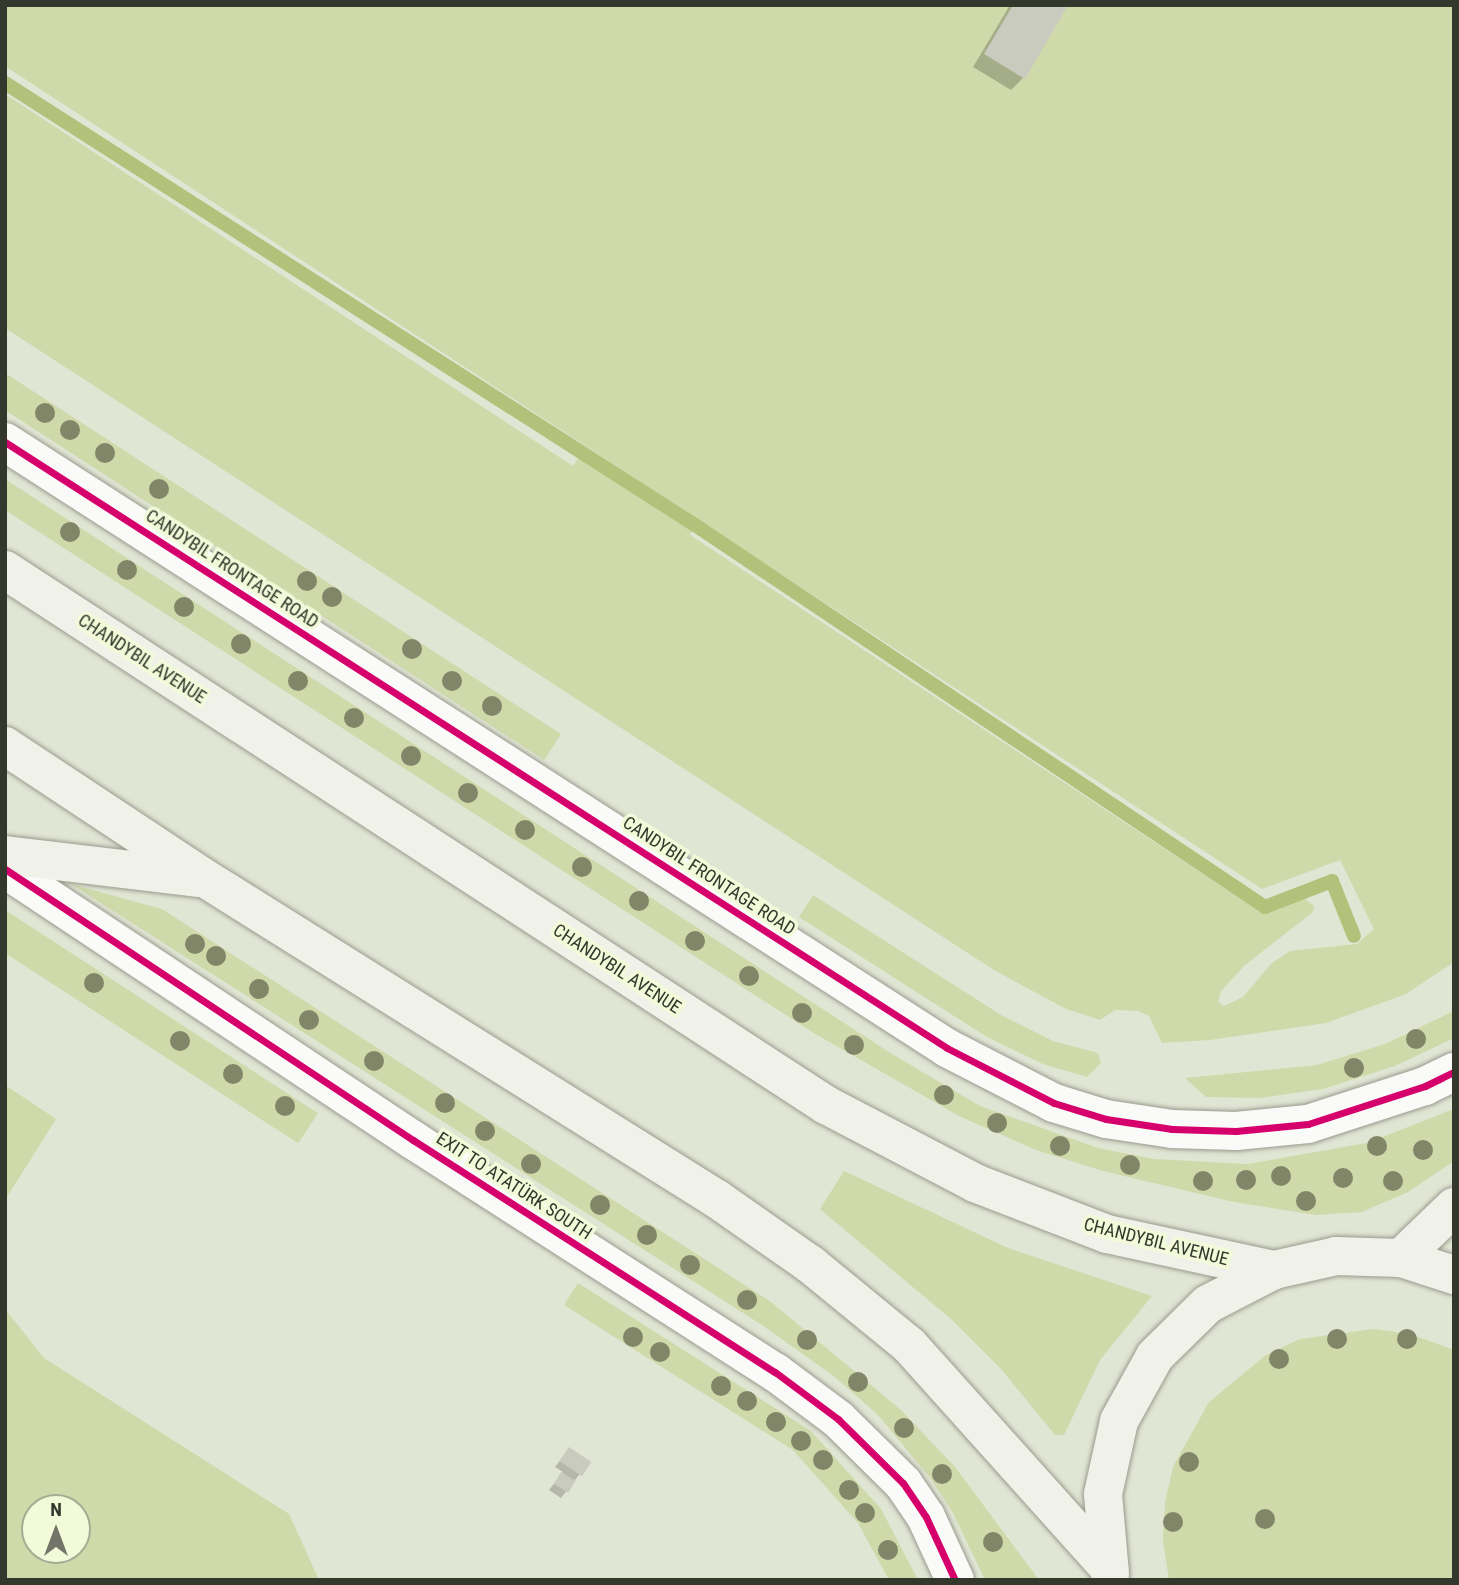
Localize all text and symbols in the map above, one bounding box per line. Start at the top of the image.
street label: CANDYBIL FRONTAGE ROAD [142,505,322,633]
street label: CHANDYBIL AVENUE [74,610,210,708]
street label: CANDYBIL FRONTAGE ROAD [619,812,799,940]
street label: CHANDYBIL AVENUE [549,920,685,1018]
street label: EXIT TO ATATÜRK SOUTH [432,1127,596,1245]
street label: CHANDYBIL AVENUE [1081,1214,1231,1270]
north arrow [21,1494,91,1564]
text: N [50,1498,62,1521]

